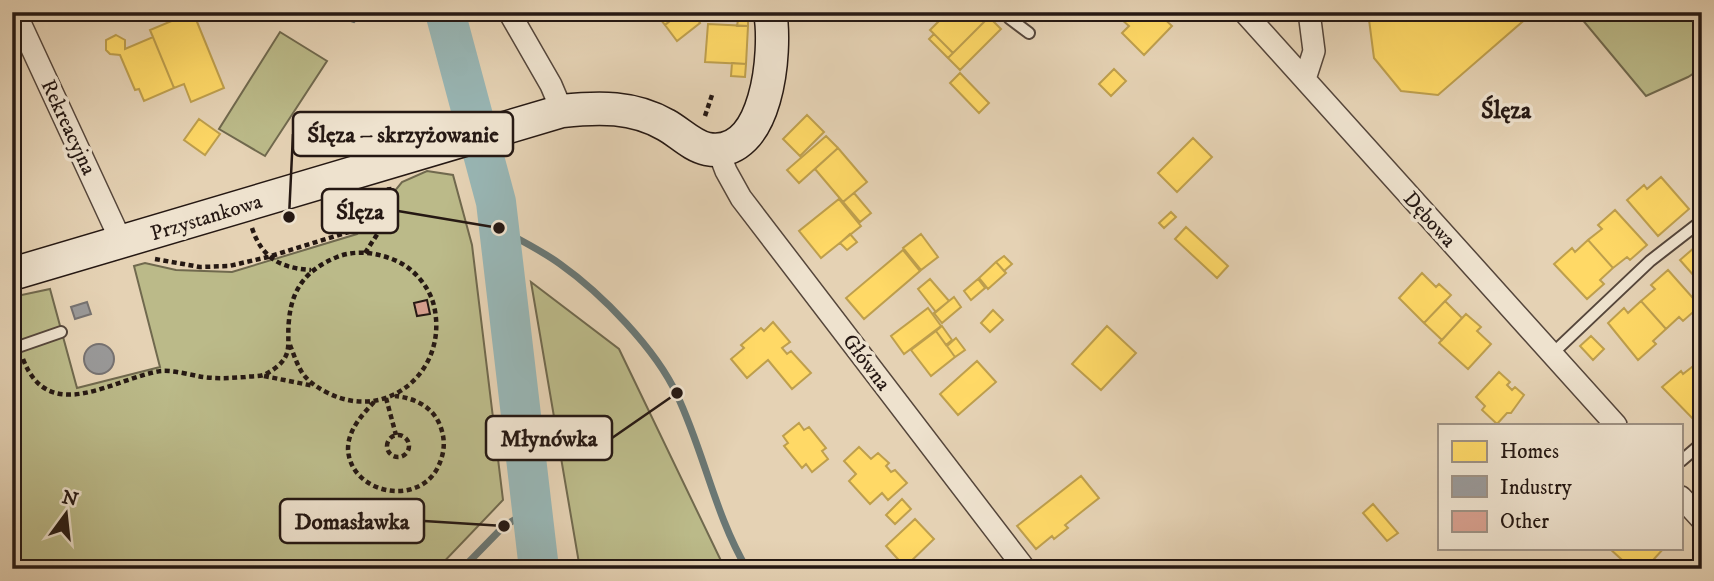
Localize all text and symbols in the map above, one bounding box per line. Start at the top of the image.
street label: Rekreacyjna [35,76,102,179]
district label: Ślęza [1481,95,1532,126]
callout: Ślęza – skrzyżowanie [293,112,513,156]
text: Ślęza – skrzyżowanie [307,121,499,150]
street label: Dębowa [1397,186,1461,253]
street label: Przystankowa [147,189,265,247]
callout: Ślęza [322,189,398,233]
text: Ślęza [336,198,385,227]
street label: Główna [836,329,896,396]
callout: Młynówka [486,416,612,460]
legend [1438,424,1682,550]
text: Młynówka [500,425,599,454]
text: Homes [1500,439,1559,465]
text: Industry [1500,475,1573,501]
north arrow [32,480,102,550]
text: N [59,486,81,512]
callout: Domasławka [280,499,424,543]
text: Domasławka [294,508,411,537]
text: Other [1500,509,1549,535]

